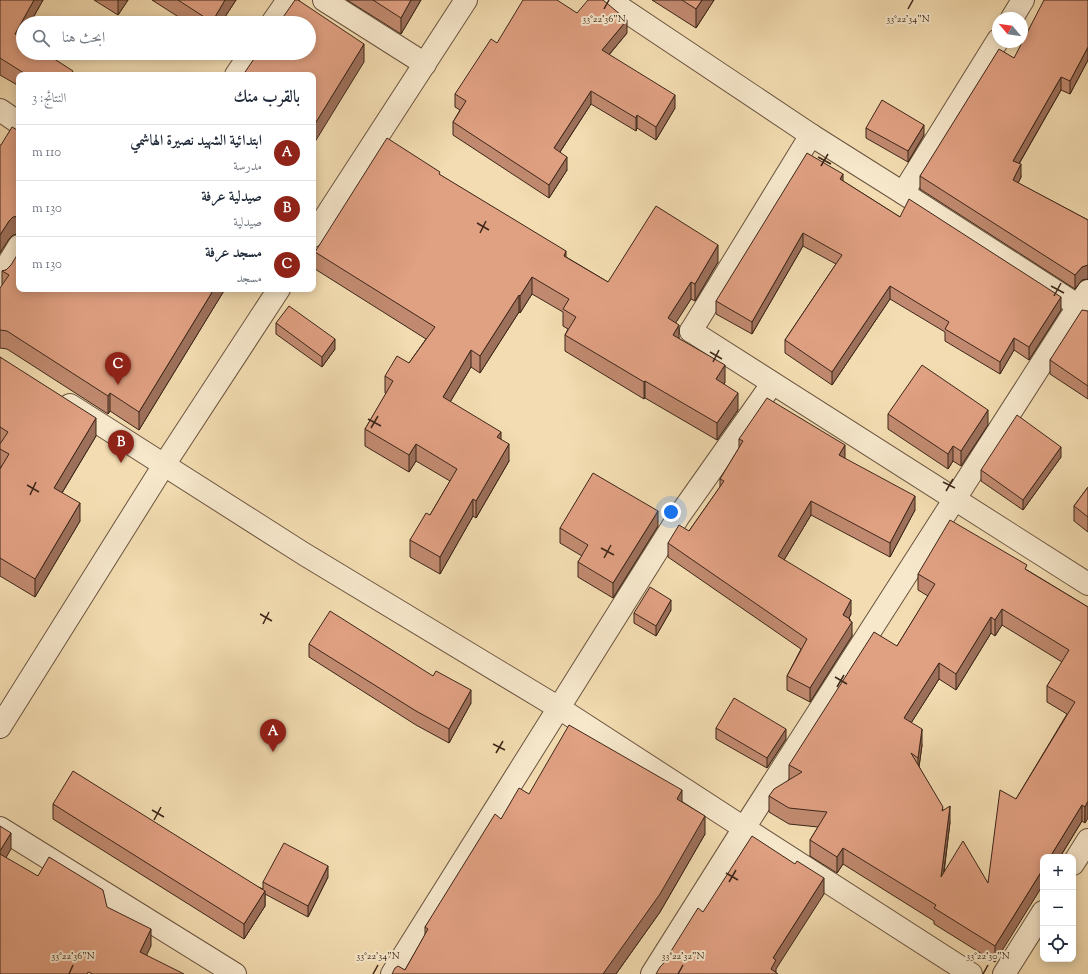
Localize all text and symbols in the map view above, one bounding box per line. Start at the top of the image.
text: 33°22'36"N [582,12,626,27]
text: 33°22'34"N [886,12,930,27]
north arrow [992,12,1028,48]
search box [16,16,316,60]
icon: search [30,27,52,49]
text: ابحث هنا [62,28,105,49]
text: بالقرب منك [234,86,300,110]
text: النتائج: 3 [32,90,66,108]
text: ابتدائية الشهيد نصيرة الهاشمي [130,131,262,152]
text: 110 m [32,144,61,162]
text: A [282,144,292,162]
text: مدرسة [233,158,262,176]
text: صيدلية عرفة [201,187,262,208]
text: 130 m [32,200,62,218]
text: B [283,200,291,218]
text: صيدلية [233,214,262,232]
text: مسجد عرفة [205,243,262,264]
text: 130 m [32,256,62,274]
text: C [282,256,292,274]
text: مسجد [236,270,262,288]
pin: C [105,352,131,385]
pin: B [108,430,134,463]
your location [661,502,681,522]
pin: A [260,719,286,752]
map controls [1040,854,1076,962]
button: + [1040,854,1076,890]
button: − [1040,890,1076,926]
button: locate [1040,926,1076,962]
text: 33°22'36"N [51,949,95,964]
text: 33°22'34"N [356,949,400,964]
text: 33°22'32"N [661,949,705,964]
text: 33°22'30"N [966,949,1010,964]

